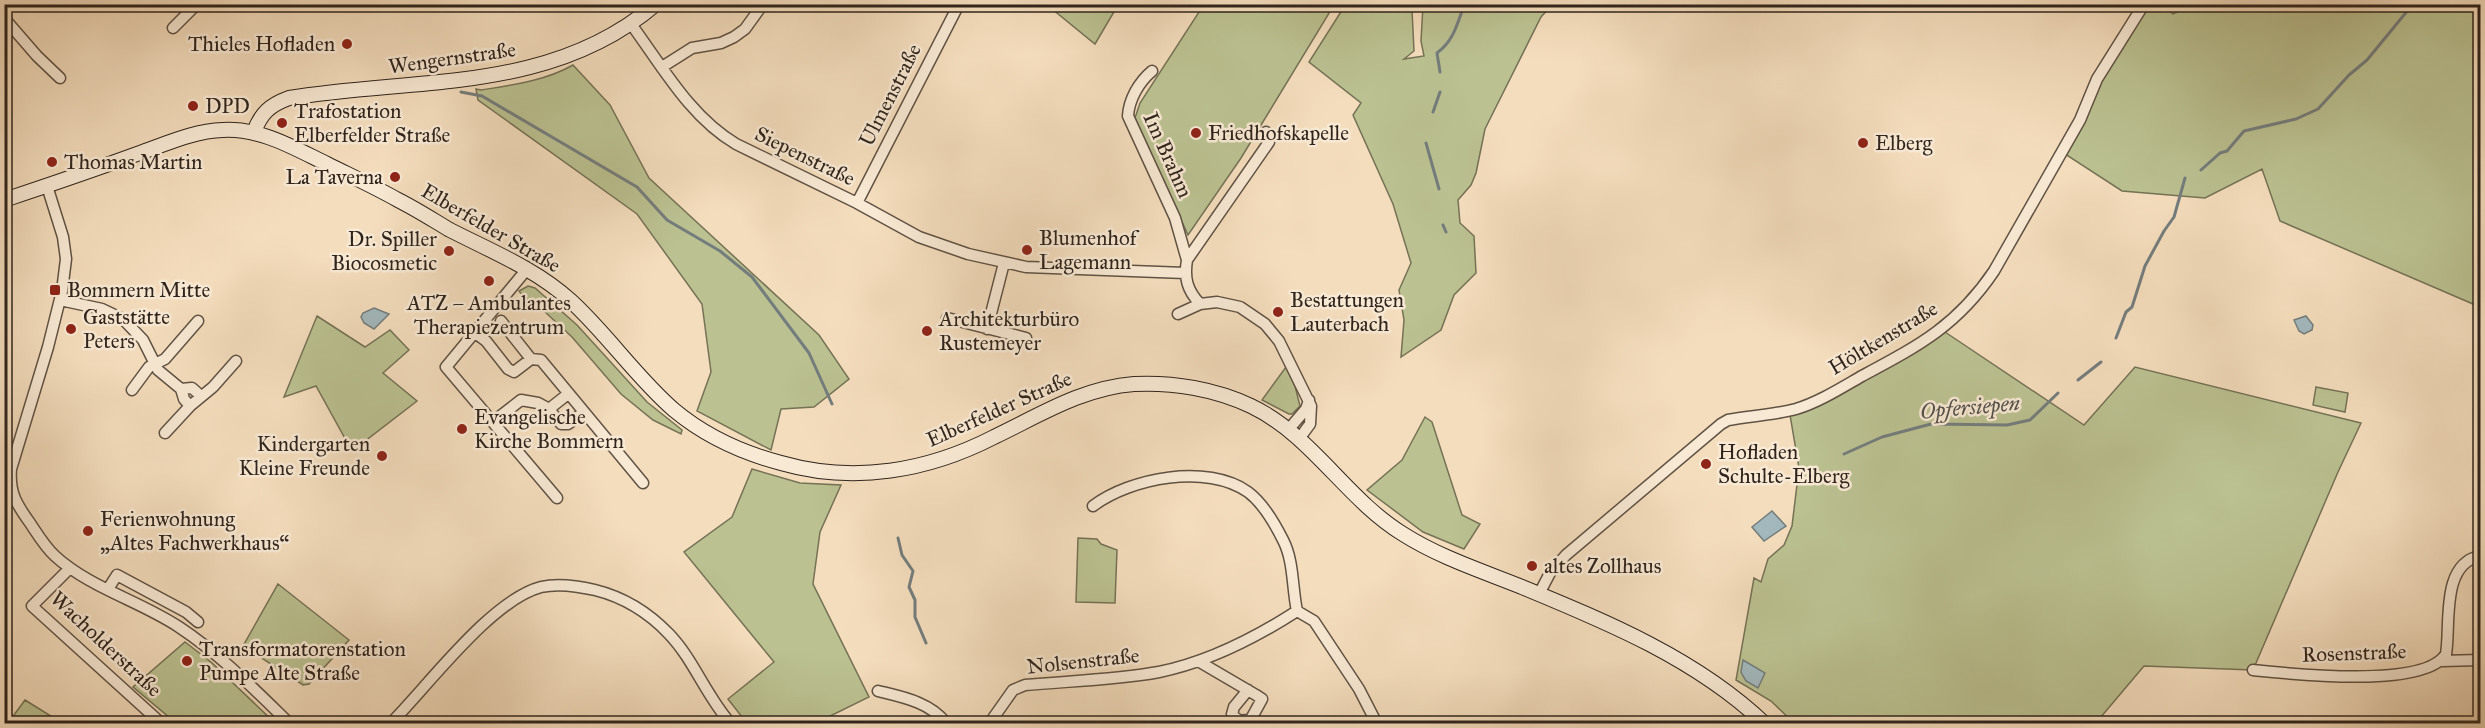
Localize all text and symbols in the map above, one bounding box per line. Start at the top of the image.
place label: Thieles Hofladen [188,31,335,57]
street label: Wengernstraße [387,36,518,80]
marker: Thieles Hofladen [340,37,354,51]
street label: Ulmenstraße [853,39,927,151]
place label: DPD [205,93,250,119]
place label: Trafostation Elberfelder Straße [294,98,451,148]
marker: DPD [186,99,200,113]
street label: Im Brahm [1138,108,1199,202]
marker: Trafostation Elberfelder Straße [275,116,289,130]
place label: Friedhofskapelle [1208,120,1349,146]
street label: Siepenstraße [750,121,860,192]
marker: Friedhofskapelle [1189,126,1203,140]
place label: Elberg [1875,130,1933,156]
marker: Elberg [1856,136,1870,150]
place label: Thomas Martin [64,149,202,175]
marker: Thomas Martin [45,155,59,169]
place label: La Taverna [286,164,383,190]
marker: La Taverna [388,170,402,184]
street label: Elberfelder Straße [417,178,565,278]
place label: Blumenhof Lagemann [1039,225,1140,275]
place label: Dr. Spiller Biocosmetic [331,226,437,276]
marker: Blumenhof Lagemann [1020,243,1034,257]
marker: Dr. Spiller Biocosmetic [442,244,456,258]
marker: ATZ – Ambulantes Therapiezentrum [482,274,496,288]
place label: Bommern Mitte [67,277,210,303]
marker: Bommern Mitte [48,283,62,297]
place label: Bestattungen Lauterbach [1290,287,1404,337]
place label: ATZ – Ambulantes Therapiezentrum [406,290,571,340]
street label: Höltkenstraße [1824,295,1943,381]
place label: Gaststätte Peters [83,304,170,354]
marker: Bestattungen Lauterbach [1271,305,1285,319]
place label: Architekturbüro Rustemeyer [938,306,1079,356]
marker: Gaststätte Peters [64,322,78,336]
marker: Architekturbüro Rustemeyer [920,324,934,338]
street label: Elberfelder Straße [922,365,1076,453]
water label: Opfersiepen [1919,389,2022,425]
place label: Evangelische Kirche Bommern [474,404,624,454]
marker: Evangelische Kirche Bommern [455,422,469,436]
place label: Kindergarten Kleine Freunde [239,431,370,481]
place label: Hofladen Schulte-Elberg [1718,439,1850,489]
marker: Kindergarten Kleine Freunde [375,449,389,463]
marker: Hofladen Schulte-Elberg [1699,457,1713,471]
place label: Ferienwohnung „Altes Fachwerkhaus“ [100,506,290,556]
marker: Ferienwohnung „Altes Fachwerkhaus“ [81,524,95,538]
place label: altes Zollhaus [1544,553,1661,579]
marker: altes Zollhaus [1525,559,1539,573]
street label: Wacholderstraße [45,586,167,702]
place label: Transformatorenstation Pumpe Alte Straße [199,636,406,686]
street label: Rosenstraße [2301,638,2407,668]
street label: Nolsenstraße [1025,642,1141,680]
marker: Transformatorenstation Pumpe Alte Straße [180,654,194,668]

